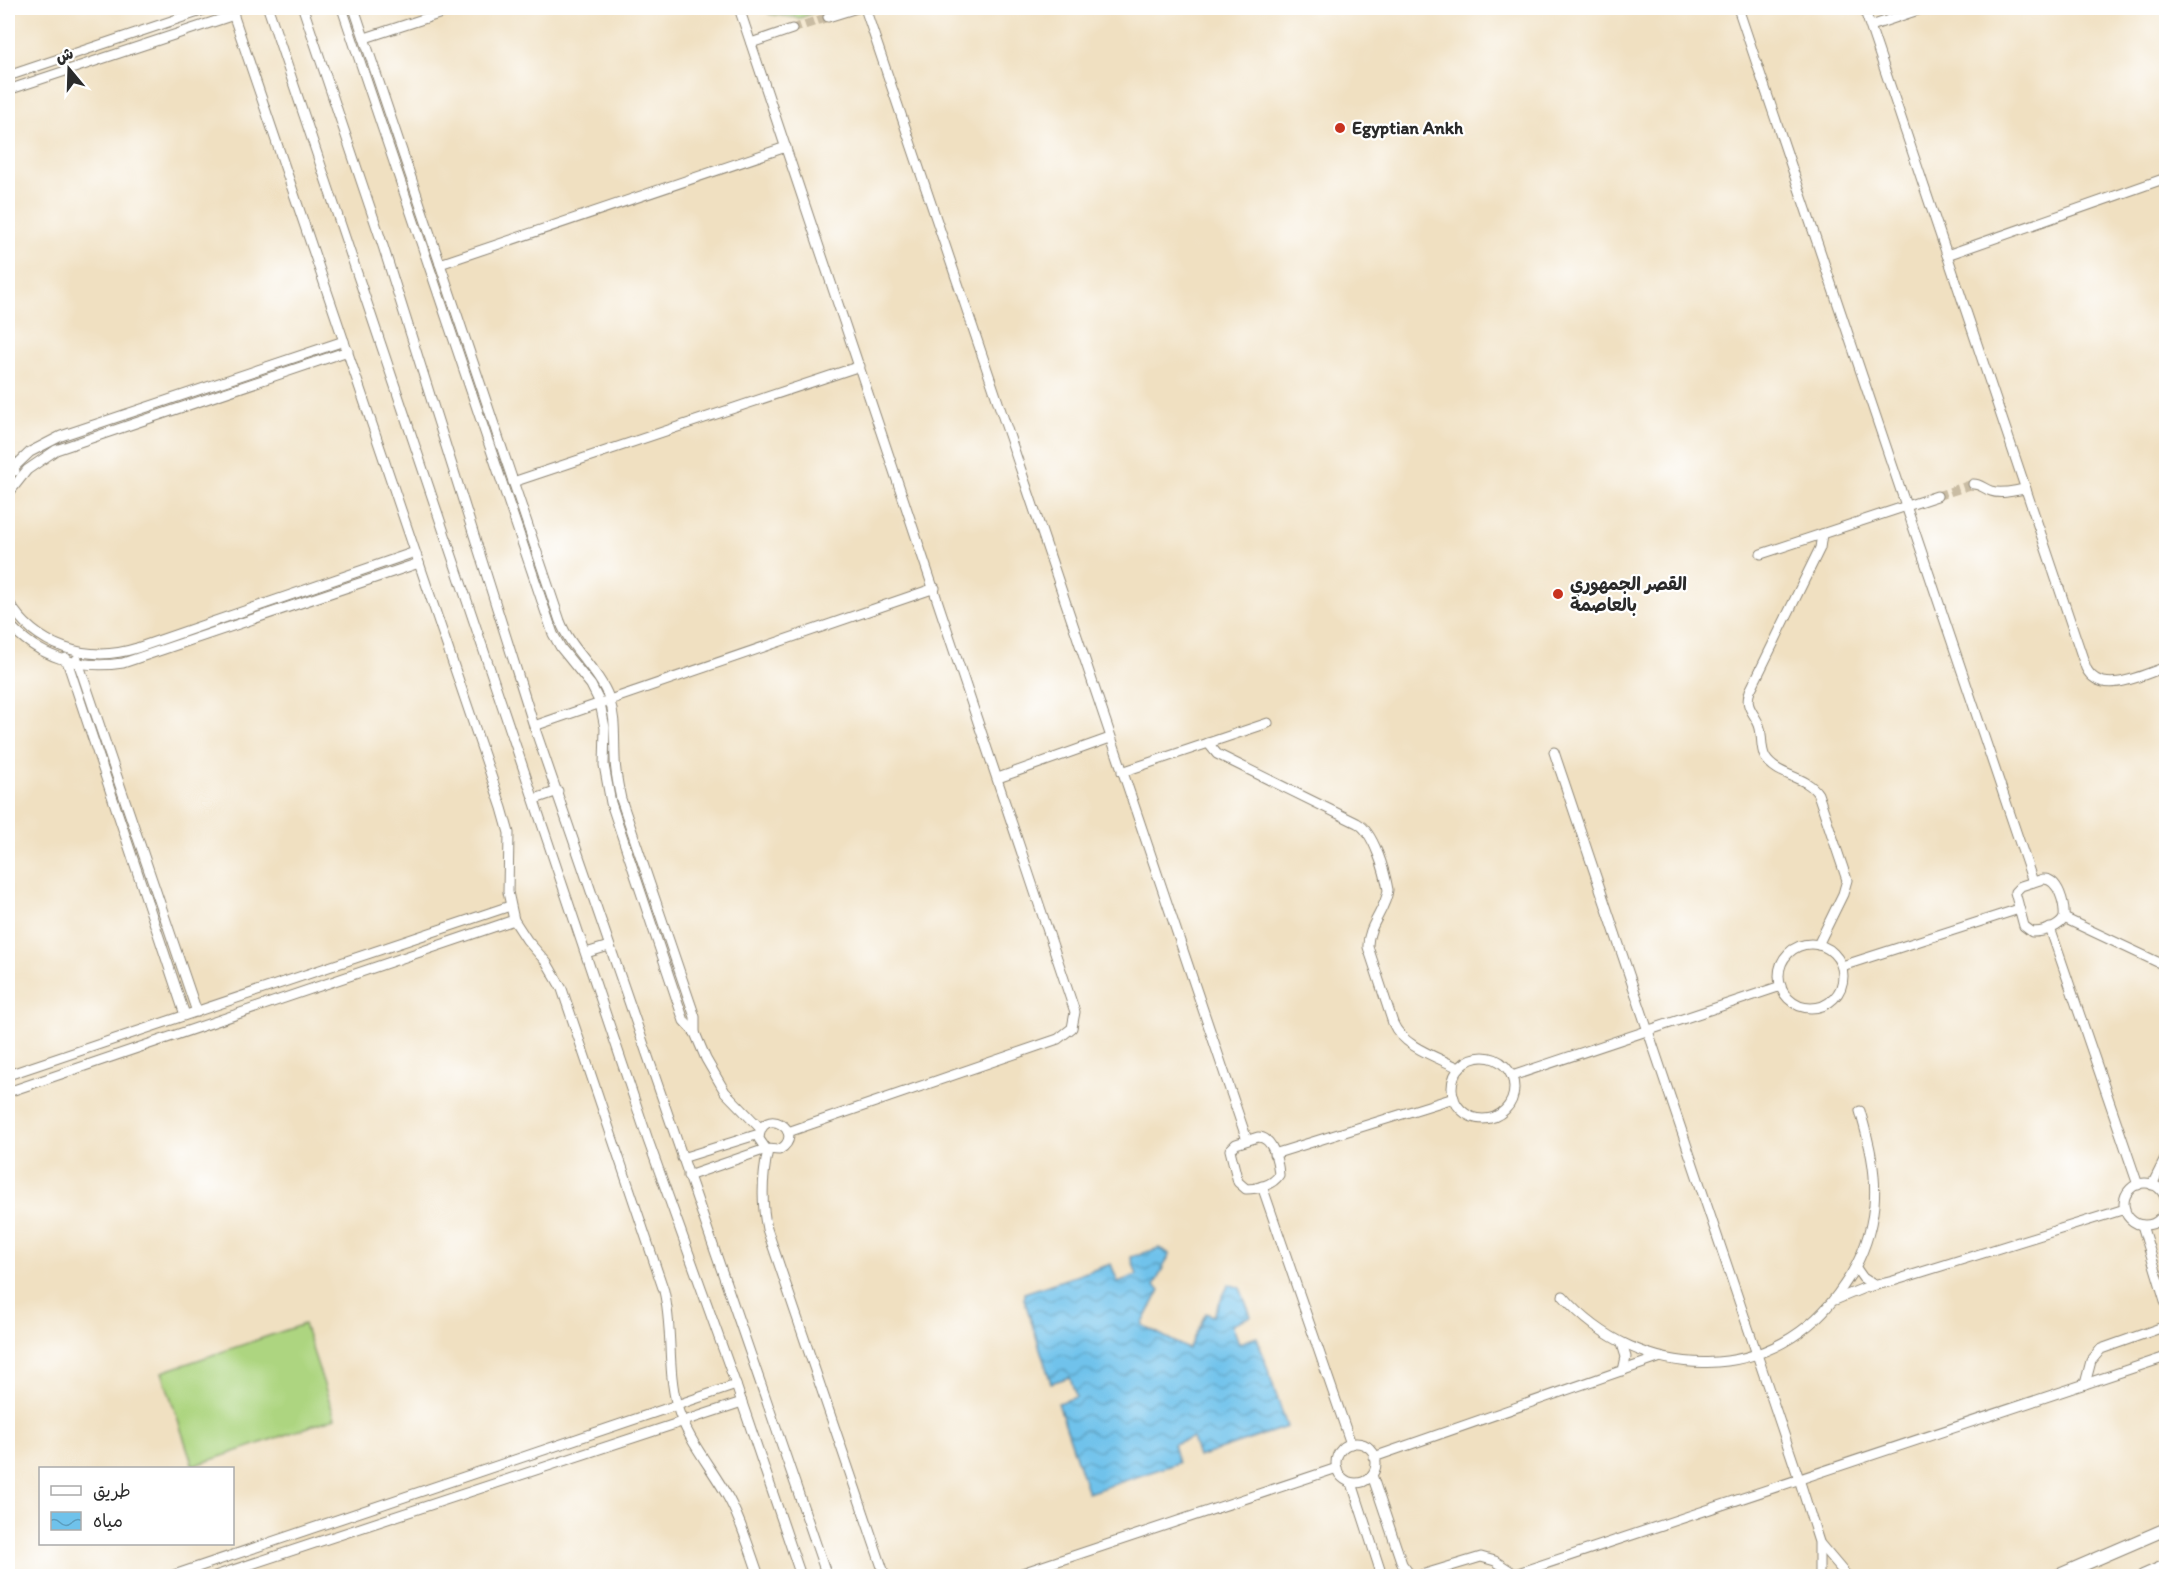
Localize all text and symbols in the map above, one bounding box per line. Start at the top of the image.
north arrow [39,39,99,99]
text: ش [53,43,76,67]
place label: Egyptian Ankh [1352,117,1464,139]
marker: Egyptian Ankh [1333,121,1347,135]
place label: القصر الجمهوري بالعاصمة [1570,573,1687,616]
marker: القصر الجمهوري بالعاصمة [1551,587,1565,601]
legend [39,1467,234,1545]
text: طريق [93,1480,131,1502]
text: مياه [93,1510,123,1532]

